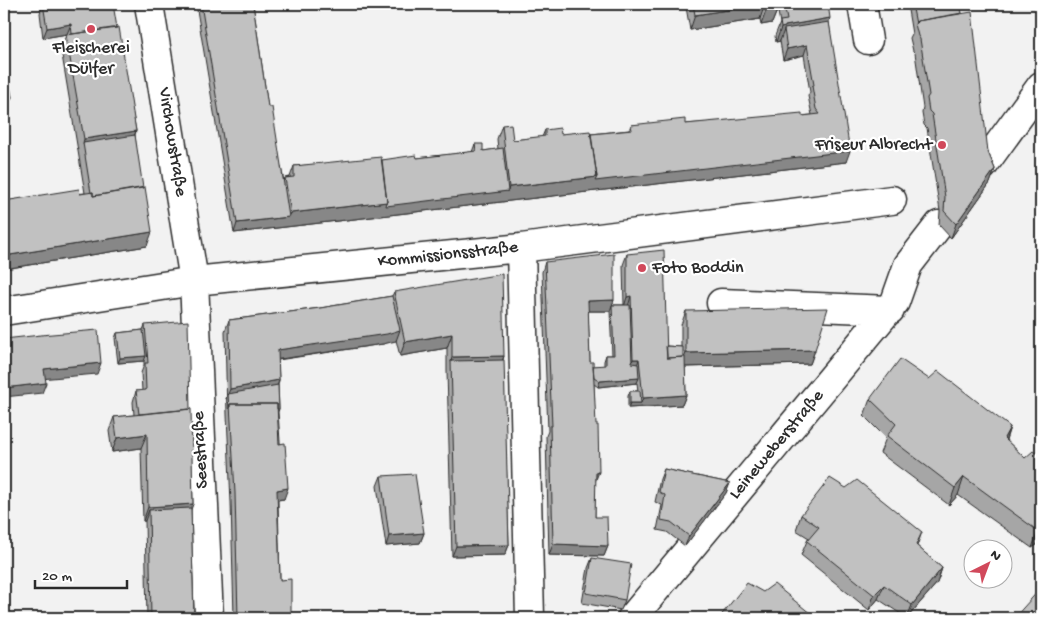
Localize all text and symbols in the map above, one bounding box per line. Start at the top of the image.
marker: Fleischerei Dülfer [85,23,97,35]
place label: Fleischerei Dülfer [51,38,130,80]
street label: Virchowstraße [153,85,191,199]
place label: Friseur Albrecht [814,135,934,156]
marker: Friseur Albrecht [936,139,948,151]
street label: Kommissionsstraße [377,237,520,273]
place label: Foto Boddin [651,258,744,279]
marker: Foto Boddin [636,262,648,274]
street label: Leineweberstraße [725,385,829,504]
street label: Seestraße [188,410,214,489]
north arrow [962,540,1012,590]
text: N [986,547,1004,566]
scale bar [35,557,128,589]
text: 20 m [42,568,72,586]

